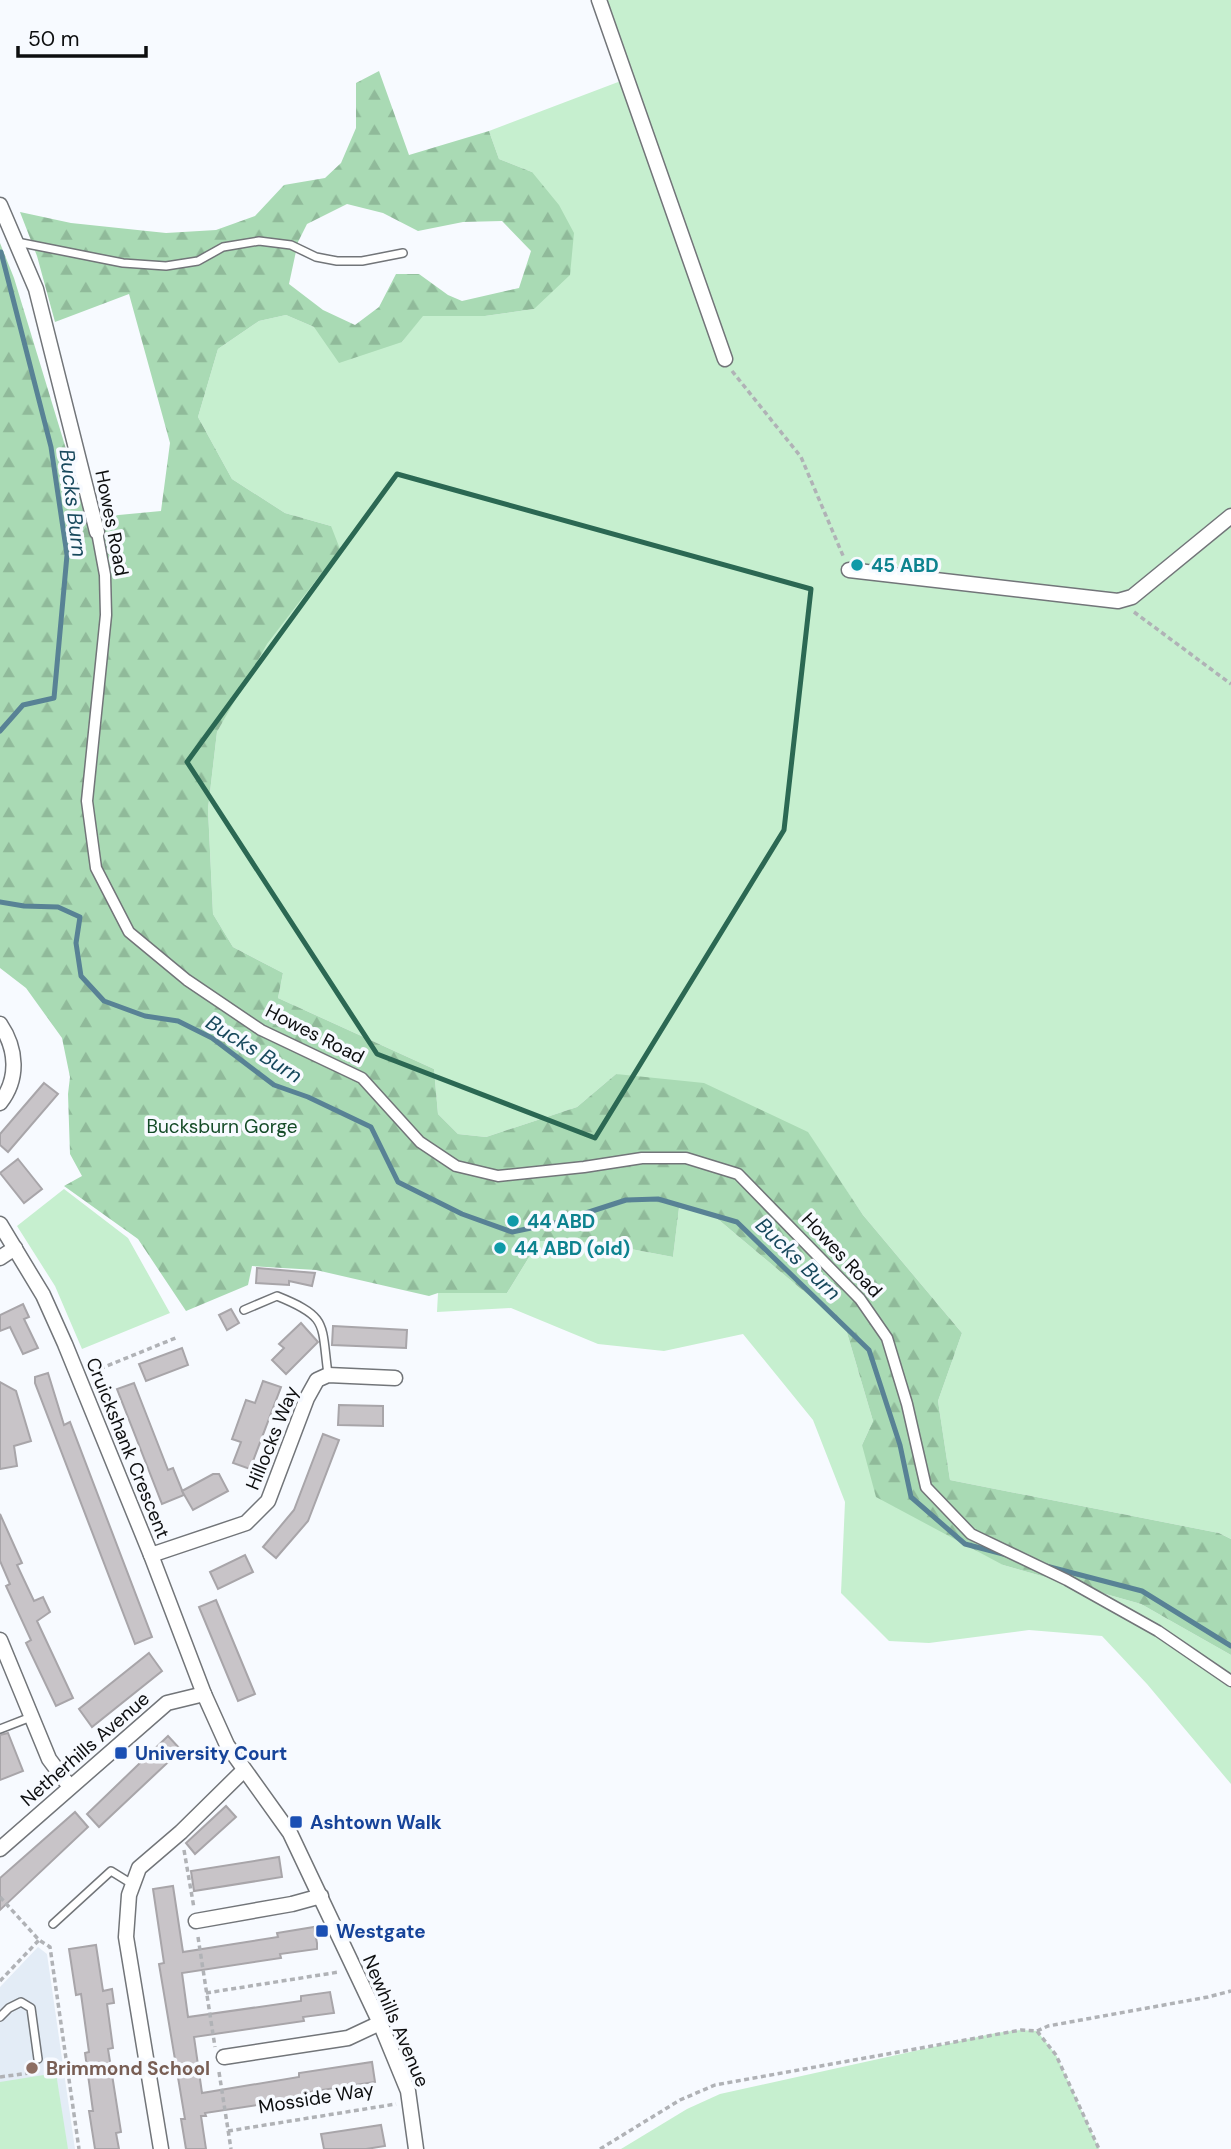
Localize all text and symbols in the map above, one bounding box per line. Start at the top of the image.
scale bar [18,14,145,58]
text: 50 m [28,25,79,53]
water label: Bucks Burn [53,448,93,558]
street label: Howes Road [89,468,135,578]
place label: 45 ABD [871,553,939,578]
marker: 45 ABD [849,557,865,573]
street label: Howes Road [261,998,369,1070]
water label: Bucks Burn [201,1008,307,1090]
park label: Bucksburn Gorge [146,1114,298,1139]
street label: Howes Road [796,1207,888,1303]
place label: 44 ABD [527,1209,595,1234]
water label: Bucks Burn [749,1211,847,1307]
marker: 44 ABD [505,1213,521,1229]
place label: 44 ABD (old) [514,1236,630,1261]
marker: 44 ABD (old) [492,1240,508,1256]
street label: Cruickshank Crescent [80,1354,176,1542]
street label: Hillocks Way [240,1382,304,1494]
street label: Netherhills Avenue [15,1686,155,1812]
place label: University Court [135,1741,287,1766]
marker: University Court [113,1745,129,1761]
place label: Ashtown Walk [310,1810,442,1835]
marker: Ashtown Walk [288,1814,304,1830]
place label: Westgate [336,1919,426,1944]
marker: Westgate [314,1923,330,1939]
street label: Newhills Avenue [357,1951,435,2091]
place label: Brimmond School [46,2056,210,2081]
marker: Brimmond School [24,2060,40,2076]
street label: Mosside Way [256,2076,376,2119]

